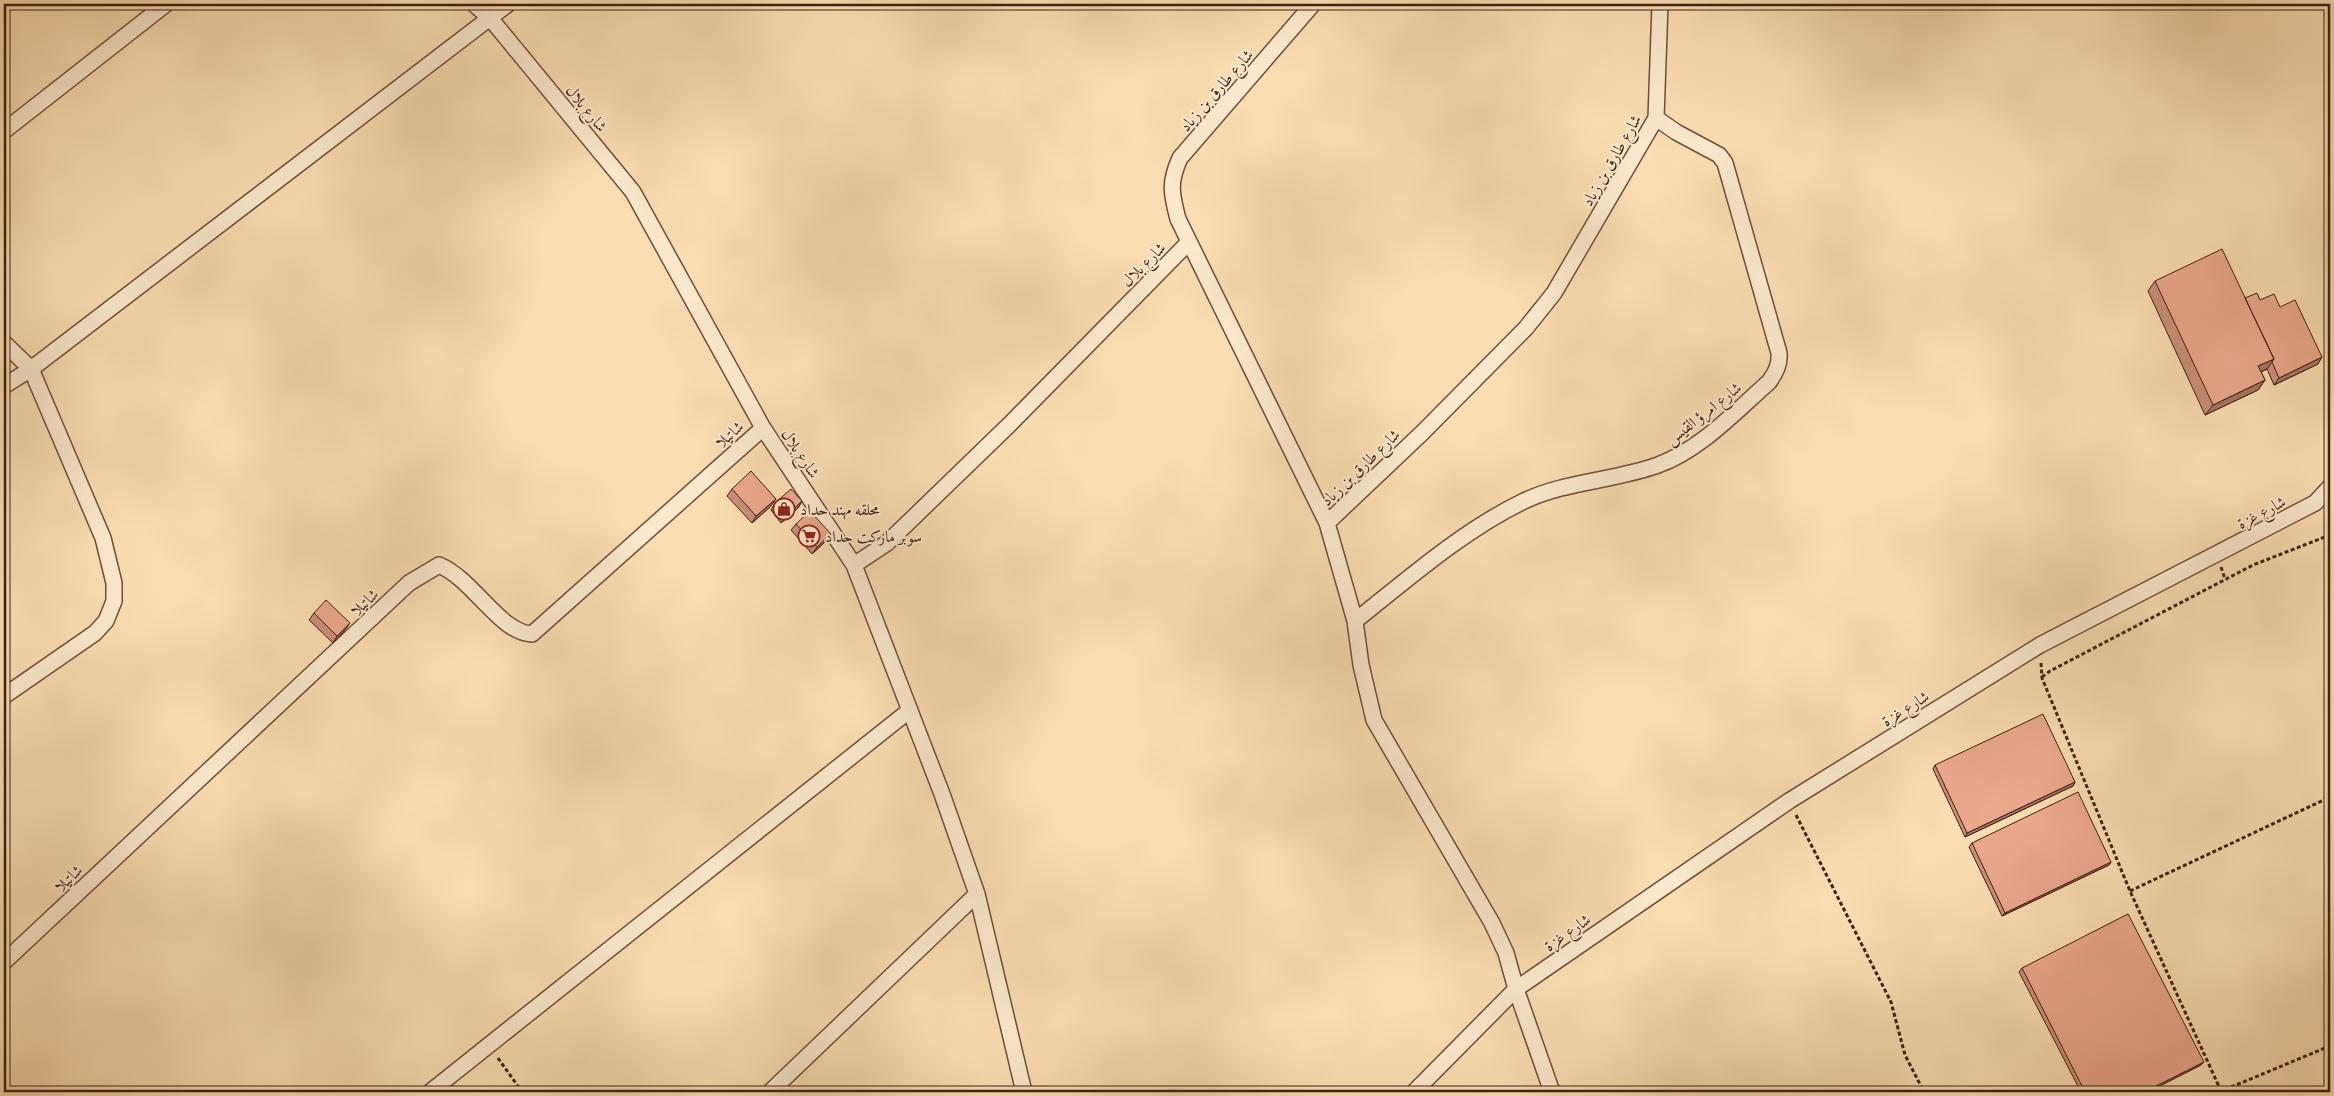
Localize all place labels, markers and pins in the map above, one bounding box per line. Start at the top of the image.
shop icon: محلقه مهند حداد [772,497,796,521]
place label: محلقه مهند حداد [800,497,880,521]
supermarket icon: سوبر ماركت حداد [797,524,821,548]
place label: سوبر ماركت حداد [825,524,922,548]

